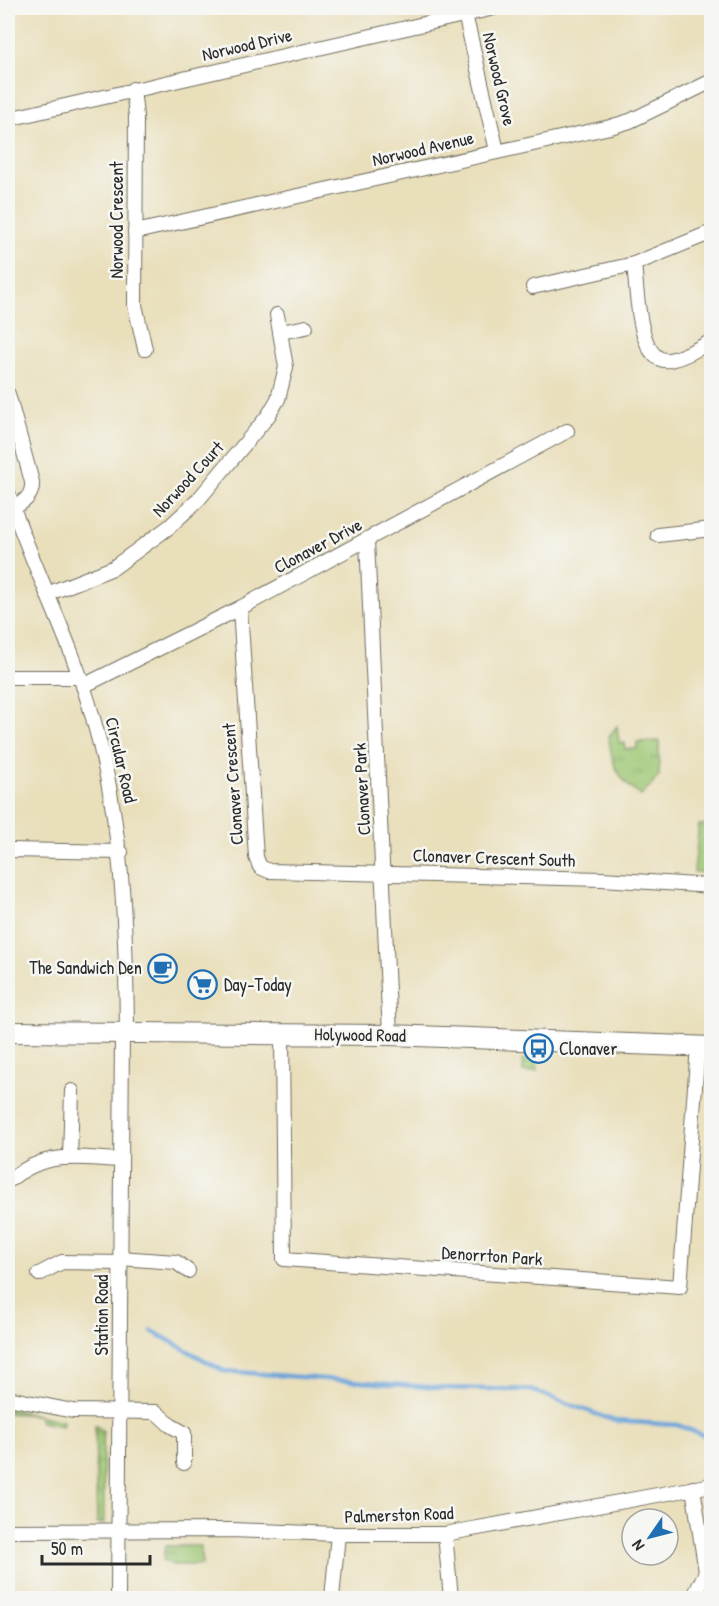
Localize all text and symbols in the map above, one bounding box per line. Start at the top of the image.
street label: Norwood Drive [199,22,294,67]
street label: Norwood Grove [477,30,522,128]
street label: Norwood Avenue [370,125,476,172]
street label: Norwood Crescent [104,161,129,279]
street label: Norwood Court [146,435,230,522]
street label: Clonaver Drive [269,512,366,579]
street label: Circular Road [99,714,144,805]
street label: Clonaver Crescent [216,722,249,846]
street label: Clonaver Park [347,742,376,836]
street label: Clonaver Crescent South [412,842,576,873]
cafe icon: The Sandwich Den [147,952,179,984]
place label: The Sandwich Den [29,955,142,980]
supermarket icon: Day-Today [187,969,219,1001]
place label: Day-Today [224,972,292,997]
street label: Holywood Road [314,1021,406,1048]
bus stop icon: Clonaver [522,1033,554,1065]
place label: Clonaver [559,1036,617,1061]
street label: Denorrton Park [441,1240,544,1272]
street label: Station Road [89,1275,114,1355]
street label: Palmerston Road [344,1500,454,1529]
north arrow [620,1507,680,1567]
scale bar [42,1528,150,1566]
text: N [626,1535,649,1555]
text: 50 m [51,1536,83,1561]

